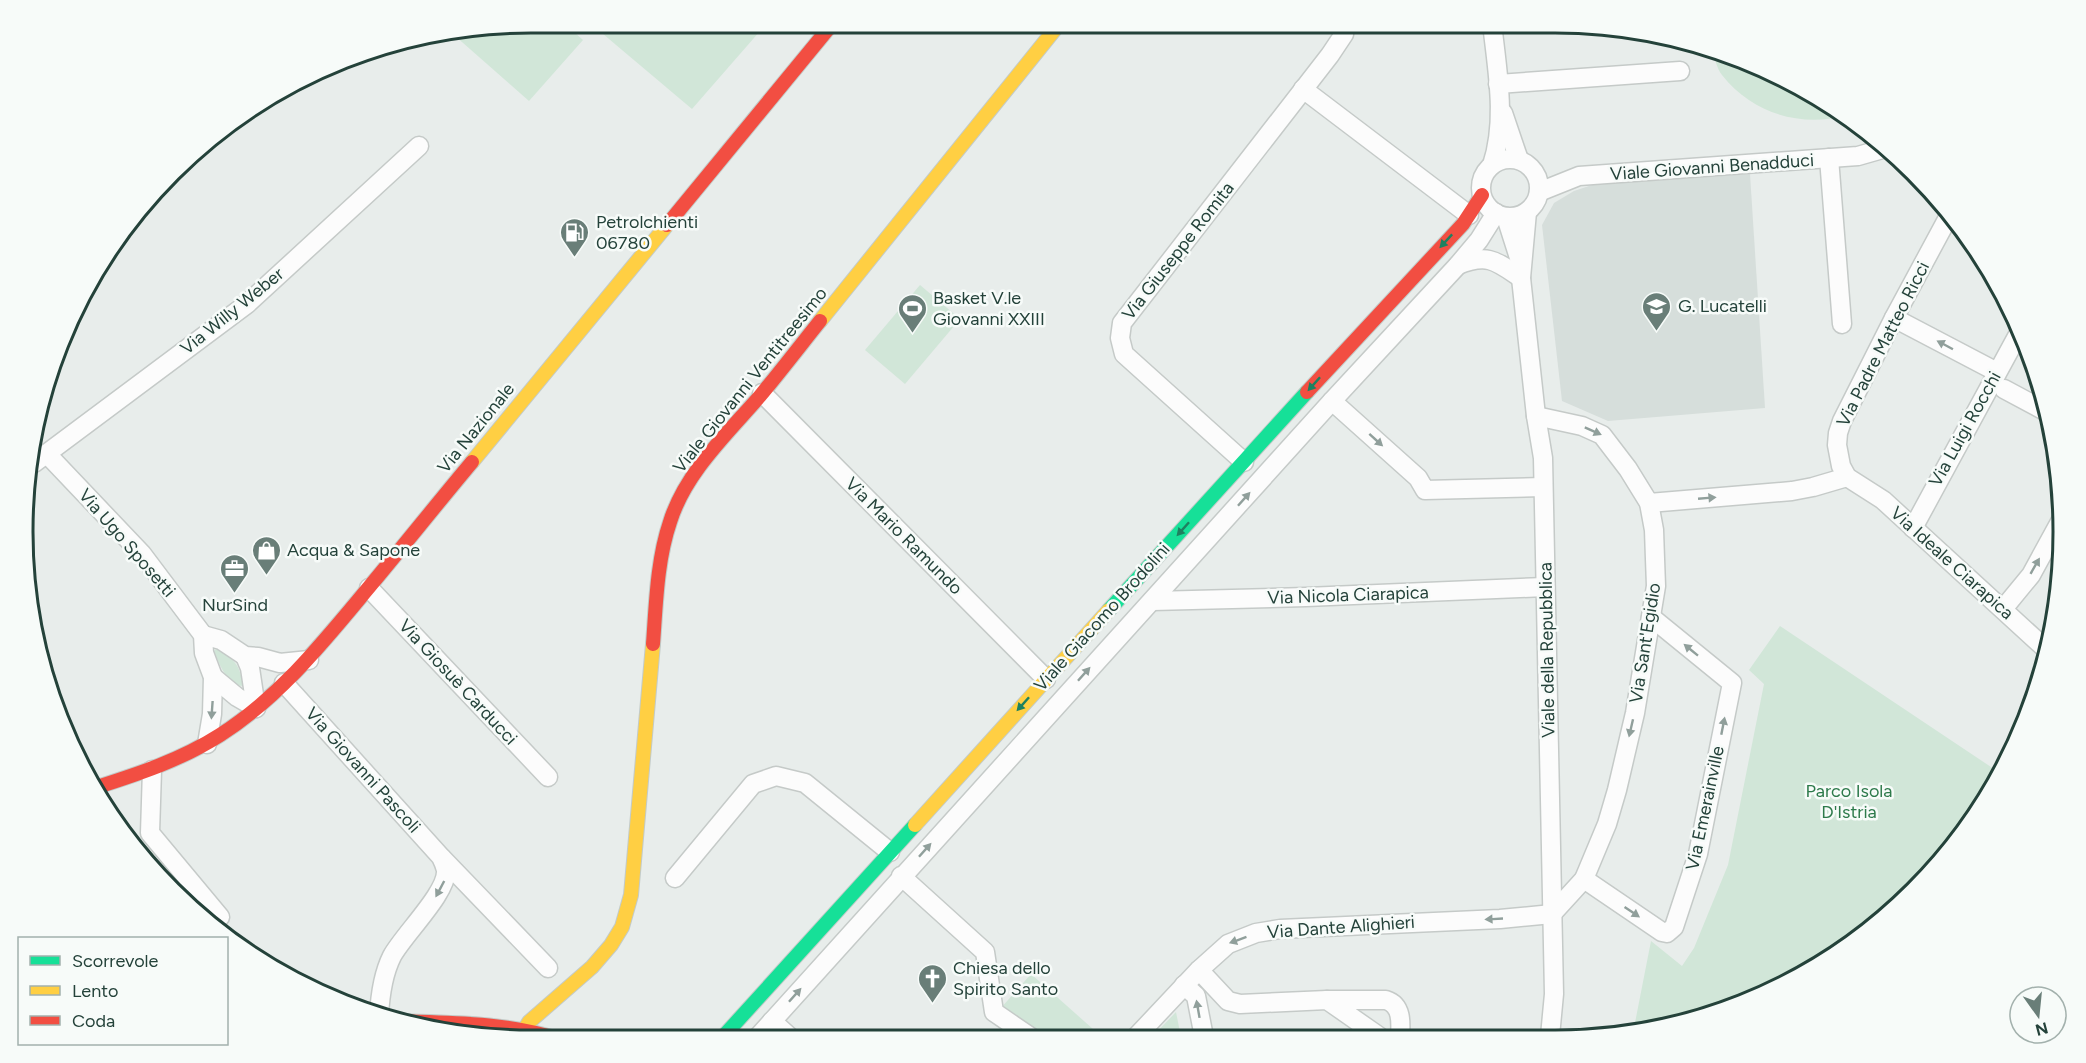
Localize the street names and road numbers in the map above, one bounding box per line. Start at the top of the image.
street label: Viale Giovanni Benadduci [1609,149,1815,185]
street label: Via Giuseppe Romita [1117,178,1239,324]
street label: Via Padre Matteo Ricci [1832,258,1934,430]
street label: Via Willy Weber [176,263,288,359]
street label: Viale Giovanni Ventitreesimo [668,283,832,477]
street label: Via Luigi Rocchi [1924,367,2006,491]
street label: Via Nazionale [433,378,519,478]
street label: Via Mario Ramundo [841,473,967,599]
street label: Via Ugo Sposetti [74,484,180,602]
street label: Via Ideale Ciarapica [1886,502,2018,624]
street label: Viale Giacomo Brodolini [1029,538,1175,696]
street label: Viale della Repubblica [1534,562,1560,738]
street label: Via Nicola Ciarapica [1267,581,1429,609]
street label: Via Sant'Egidio [1625,581,1665,705]
street label: Via Giosuè Carducci [394,615,522,749]
street label: Via Giovanni Pascoli [301,703,425,837]
street label: Via Emerainville [1681,744,1729,872]
street label: Via Dante Alighieri [1266,911,1416,943]

